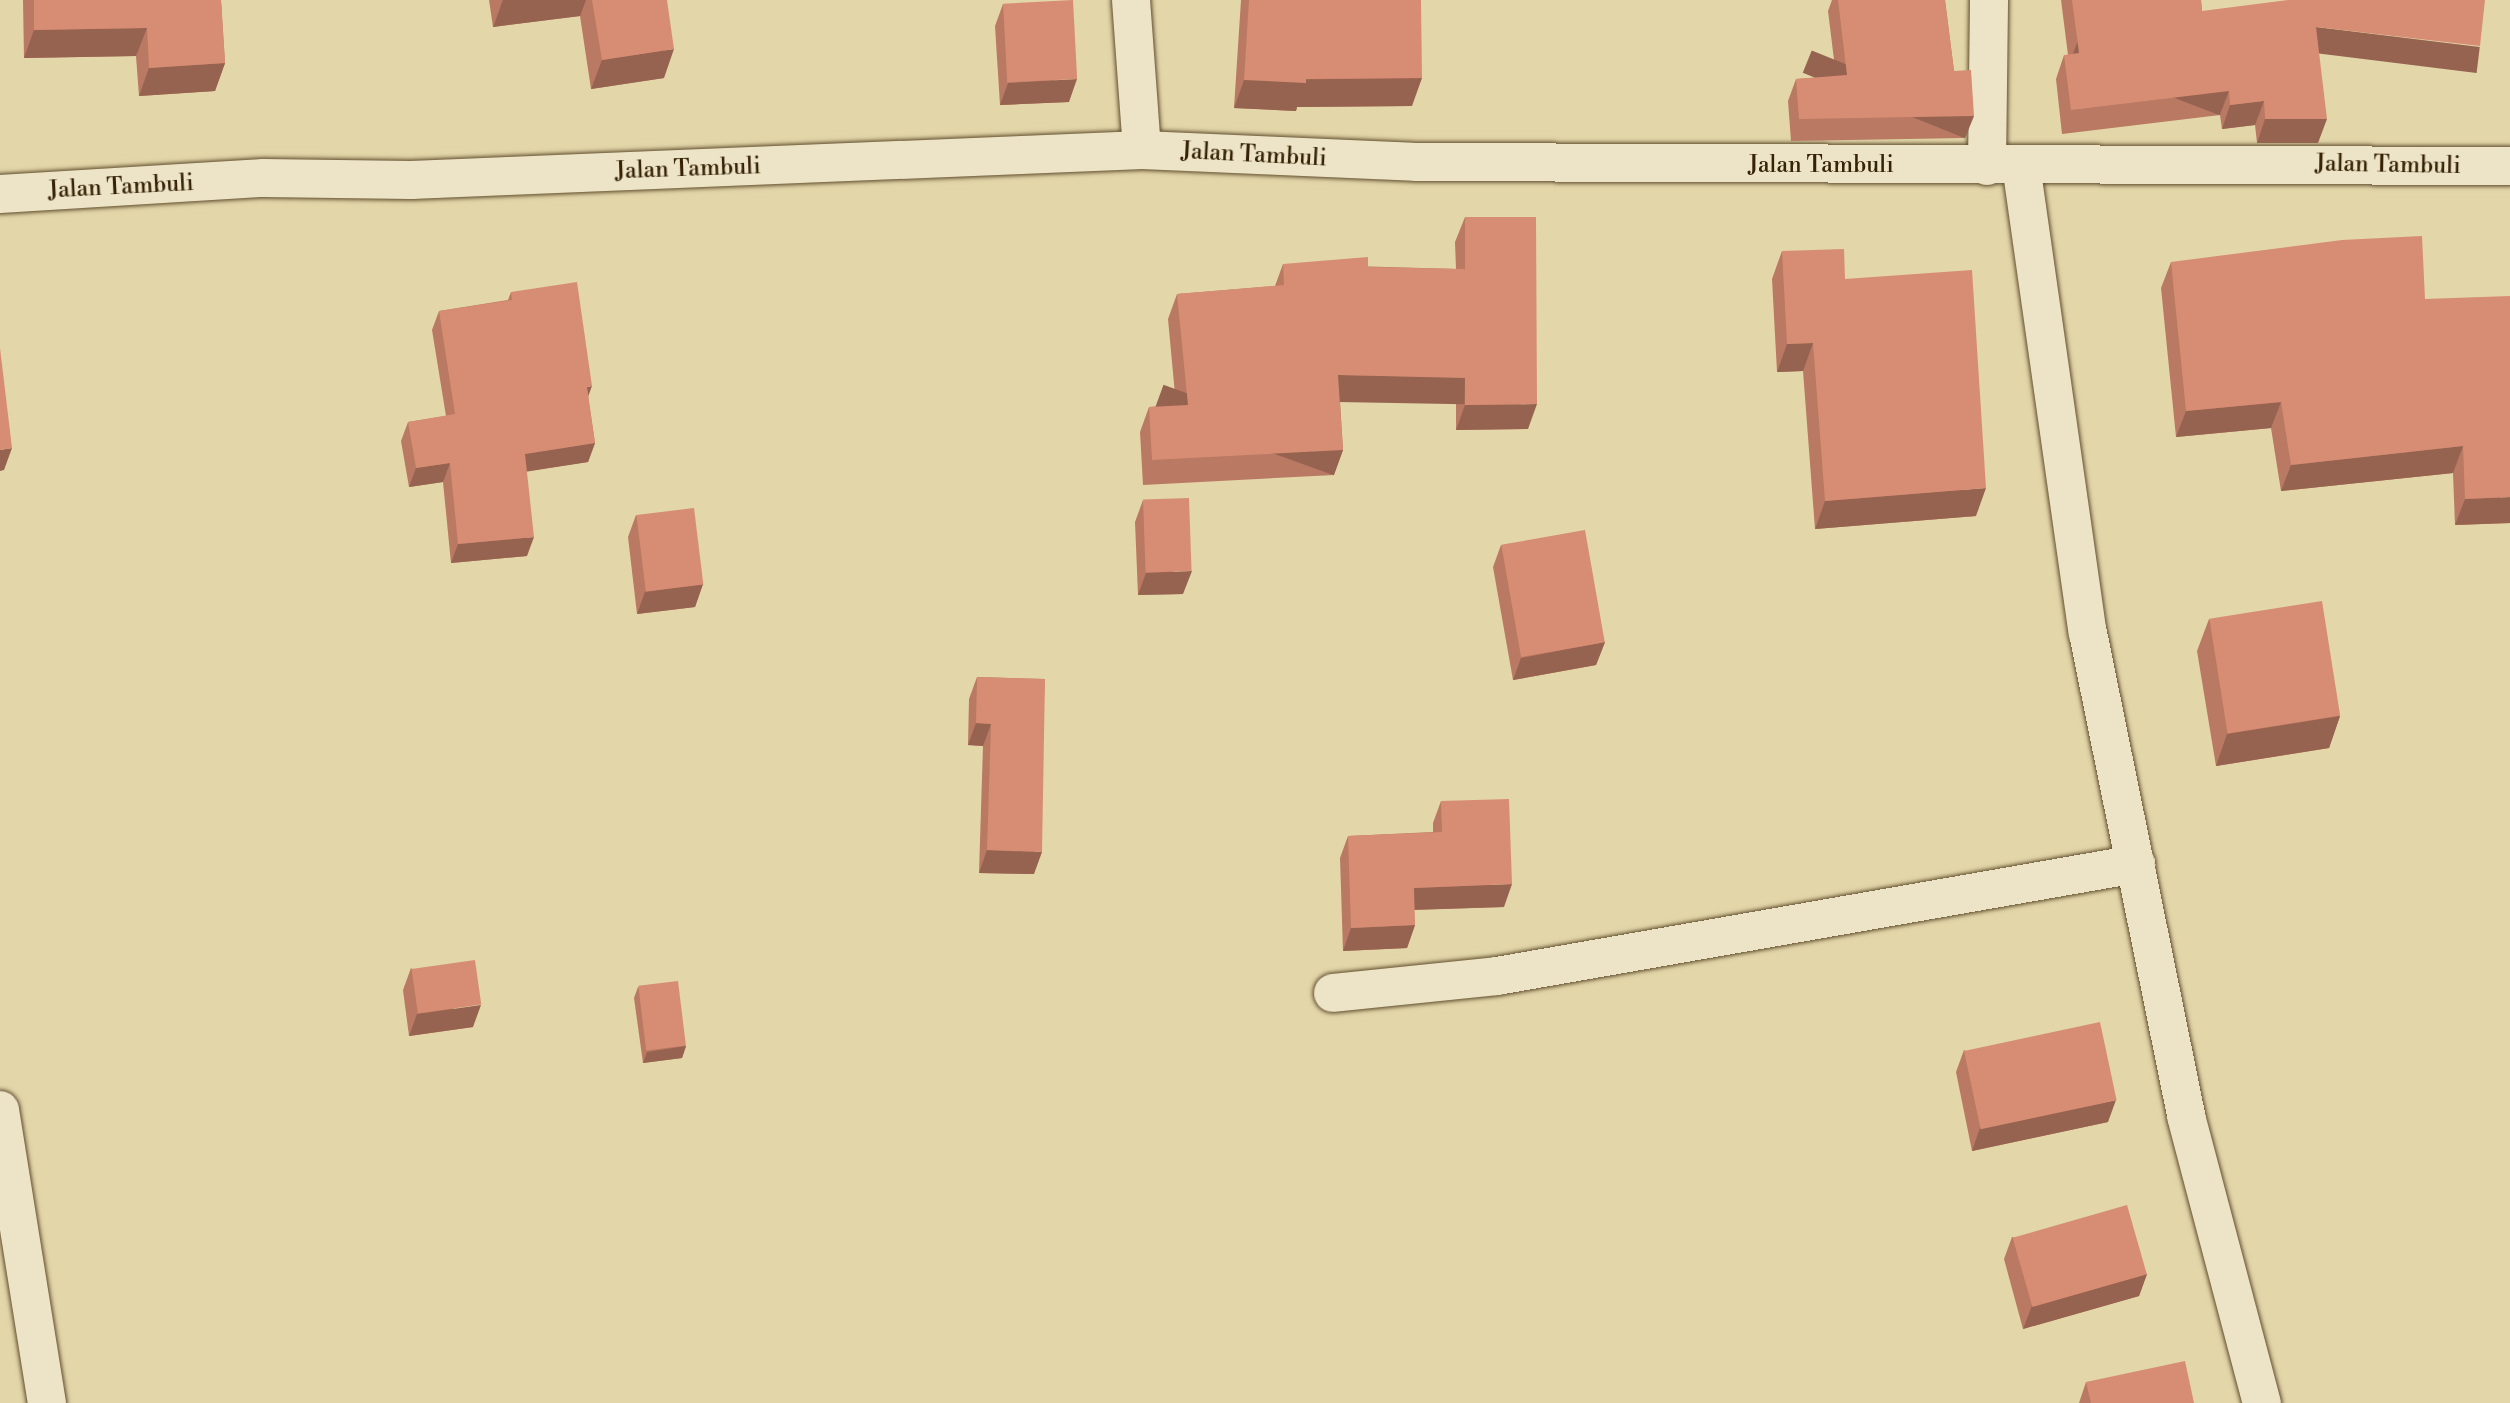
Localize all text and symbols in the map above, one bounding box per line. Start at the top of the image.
street label: Jalan Tambuli [1181,137,1327,173]
street label: Jalan Tambuli [2315,150,2461,180]
street label: Jalan Tambuli [1748,151,1894,179]
street label: Jalan Tambuli [615,153,761,185]
street label: Jalan Tambuli [48,169,194,205]

